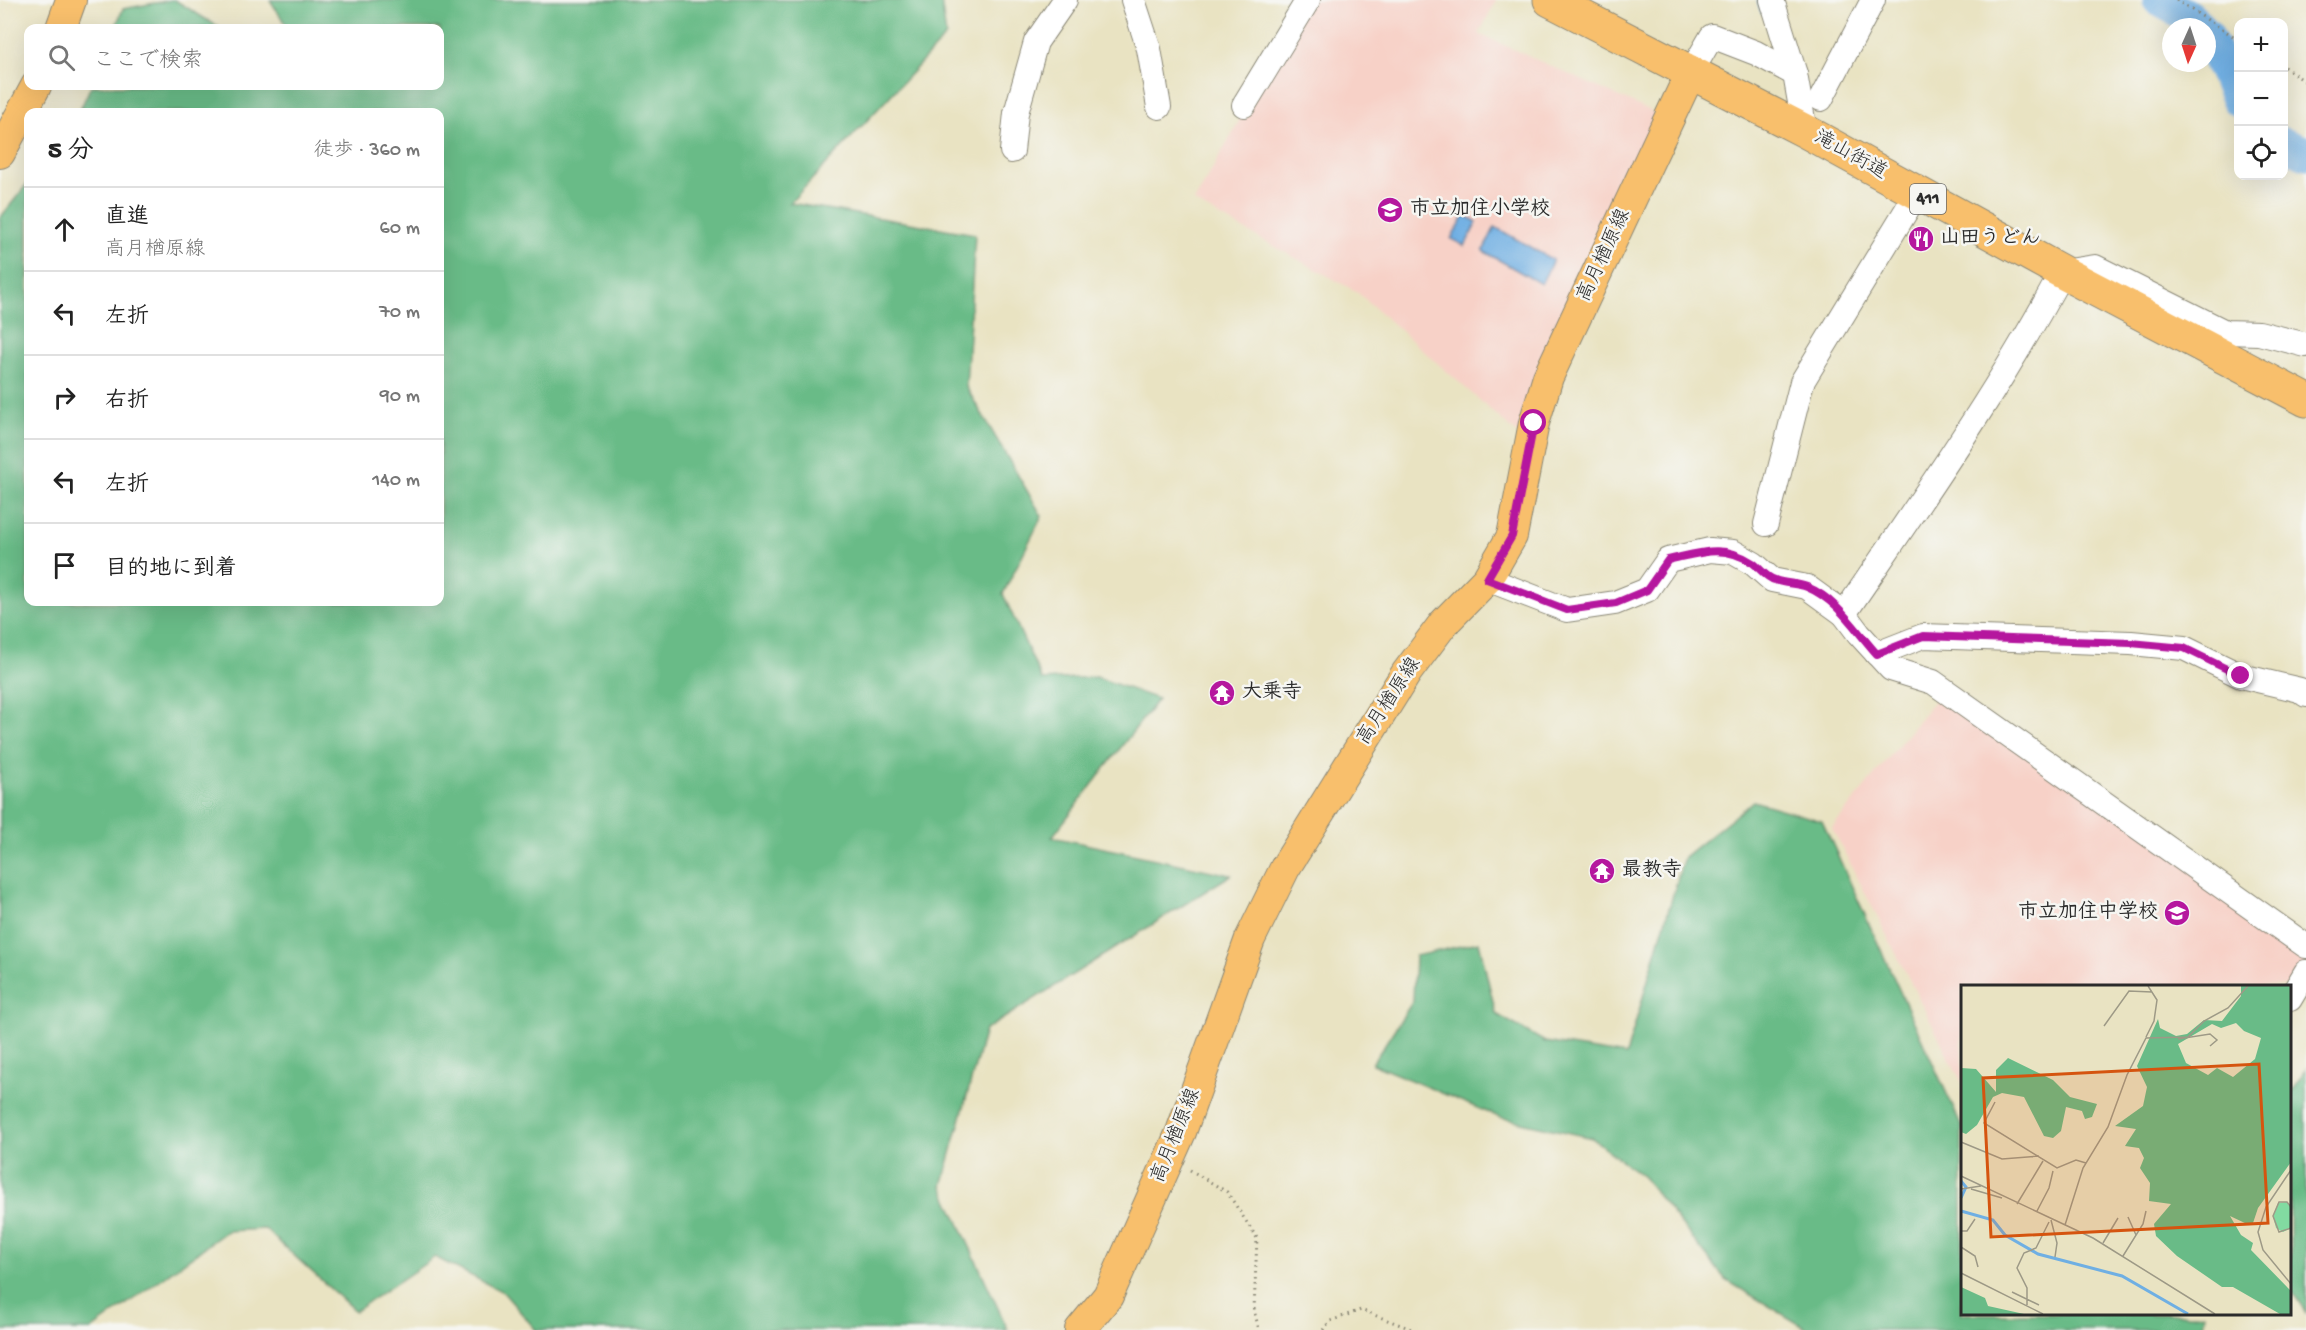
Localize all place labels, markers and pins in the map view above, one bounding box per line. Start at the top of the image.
school or university icon: 市立加住小学校 [1375,195,1405,225]
place label: 市立加住小学校 [1410,197,1550,222]
restaurant icon: 山田うどん [1906,224,1936,254]
place label: 山田うどん [1940,227,2041,251]
temple icon: 大乗寺 [1207,678,1237,708]
place label: 大乗寺 [1242,680,1302,705]
temple icon: 最教寺 [1587,856,1617,886]
place label: 最教寺 [1622,858,1682,883]
school or university icon: 市立加住中学校 [2162,898,2192,928]
place label: 市立加住中学校 [2018,900,2158,925]

